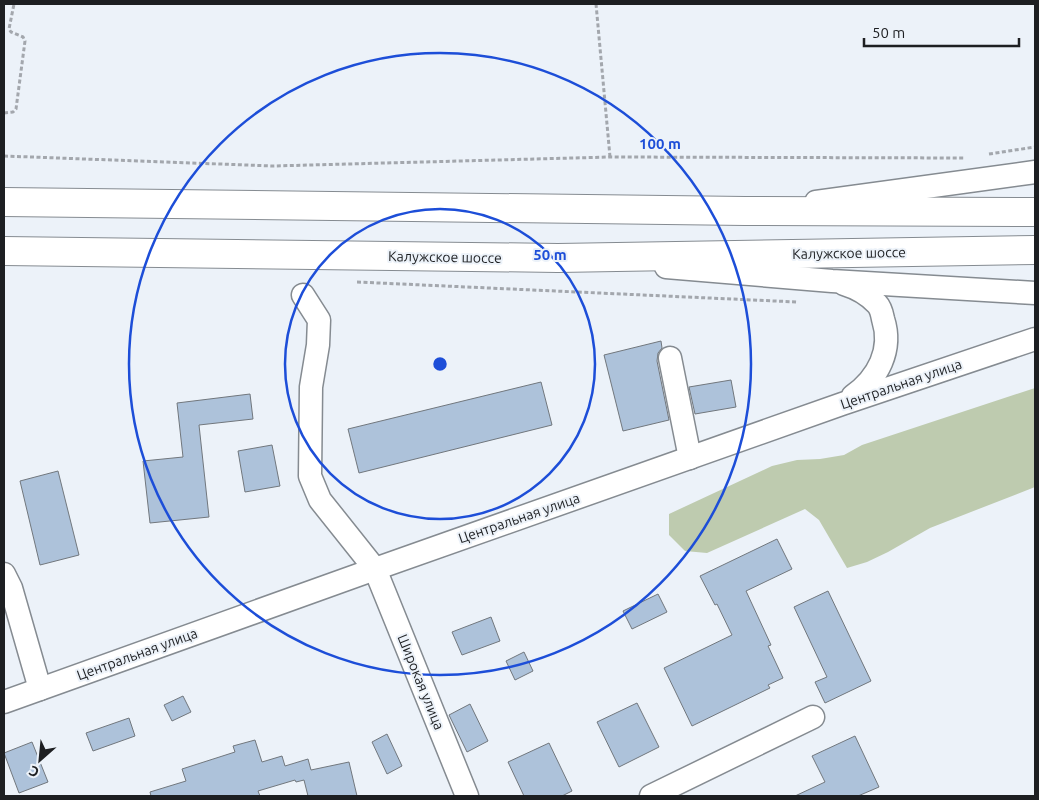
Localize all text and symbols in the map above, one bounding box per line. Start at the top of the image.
scale bar [864,15,1019,47]
text: 50 m [872,24,905,41]
text: 100 m [639,135,681,152]
street label: Калужское шоссе [792,244,906,262]
text: 50 m [533,246,567,263]
street label: Калужское шоссе [388,248,502,266]
centre of rings [431,355,449,373]
street label: Центральная улица [838,356,964,412]
street label: Центральная улица [456,490,582,546]
street label: Центральная улица [74,625,200,683]
street label: Широкая улица [395,632,447,732]
north arrow [15,735,65,785]
text: С [26,762,42,781]

